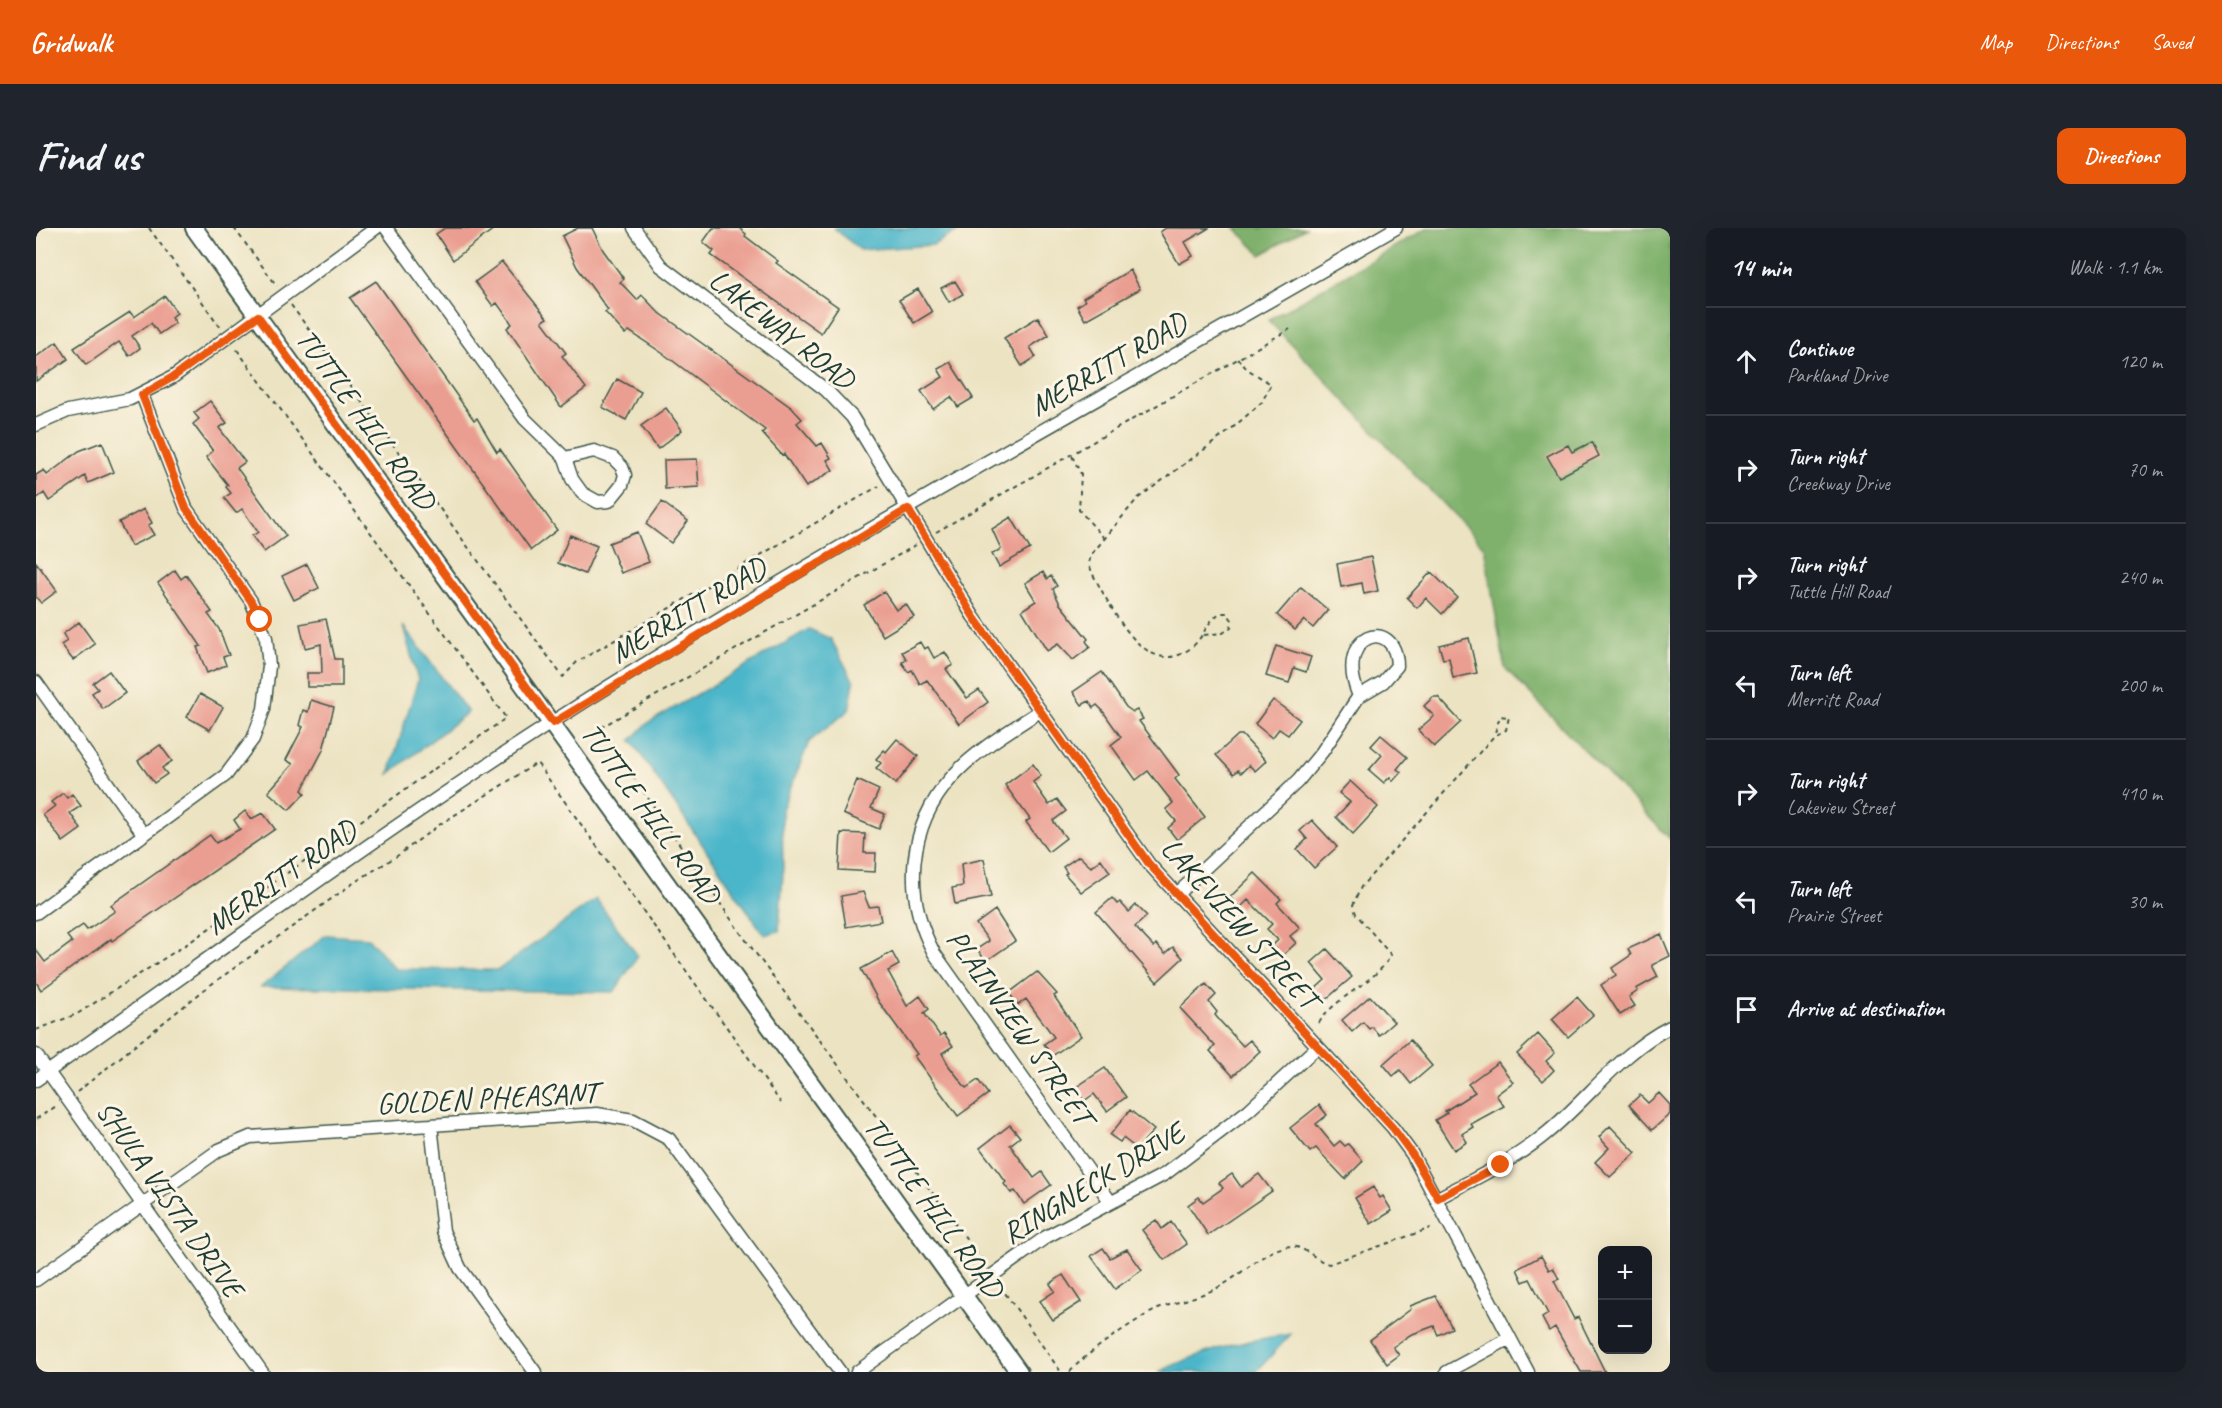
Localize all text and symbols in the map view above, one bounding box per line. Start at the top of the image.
text: Gridwalk [30,25,112,60]
text: Map [1980,29,2012,55]
text: Directions [2045,29,2118,55]
text: Saved [2151,29,2192,55]
button: Directions [2057,128,2186,184]
text: Find us [36,130,141,183]
text: 14 min [1730,251,1792,284]
text: Walk · 1.1 km [2068,255,2162,280]
street label: LAKEWAY ROAD [702,260,864,399]
street label: MERRITT ROAD [1023,302,1196,424]
street label: TUTTLE HILL ROAD [288,321,446,519]
text: Continue [1787,335,1853,363]
icon: ahead [1730,345,1763,378]
text: 120 m [2119,349,2162,374]
text: Parkland Drive [1787,363,1887,388]
text: Turn right [1787,443,1864,471]
icon: right [1730,453,1763,486]
text: 70 m [2128,457,2162,482]
text: Creekway Drive [1787,471,1890,496]
street label: MERRITT ROAD [603,547,775,671]
text: Turn right [1787,551,1864,579]
icon: right [1730,561,1763,594]
text: 240 m [2119,565,2162,590]
text: Tuttle Hill Road [1787,579,1889,604]
route start [246,606,272,632]
text: Turn left [1787,659,1851,687]
icon: left [1730,669,1763,702]
text: 200 m [2119,673,2162,698]
text: Merritt Road [1787,687,1878,712]
street label: TUTTLE HILL ROAD [573,715,731,913]
text: Turn right [1787,767,1864,795]
icon: right [1730,777,1763,810]
text: 410 m [2119,781,2162,806]
text: Lakeview Street [1787,795,1894,820]
street label: MERRITT ROAD [198,810,366,943]
street label: LAKEVIEW STREET [1153,830,1332,1022]
text: Turn left [1787,875,1851,903]
icon: left [1730,885,1763,918]
text: 30 m [2128,889,2162,914]
text: Prairie Street [1787,903,1881,928]
street label: PLAINVIEW STREET [938,922,1106,1138]
icon: arrive [1730,993,1763,1026]
text: Arrive at destination [1787,995,1944,1023]
street label: GOLDEN PHEASANT [376,1073,606,1123]
street label: SHULA VISTA DRIVE [88,1093,254,1308]
street label: TUTTLE HILL ROAD [856,1109,1014,1307]
street label: RINGNECK DRIVE [995,1112,1194,1252]
route end [1487,1151,1513,1177]
map controls [1598,1246,1652,1354]
button: + [1598,1246,1652,1300]
button: − [1598,1300,1652,1354]

